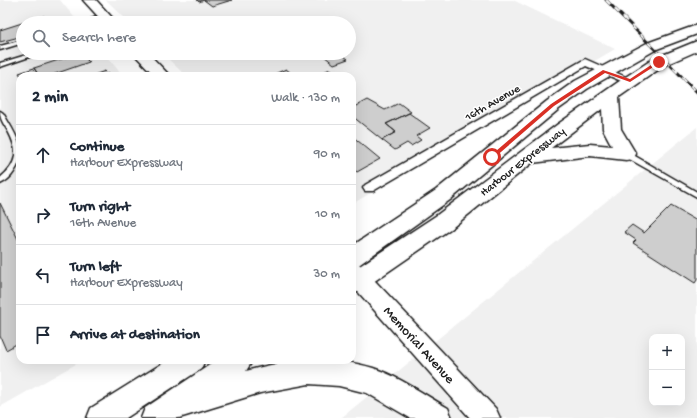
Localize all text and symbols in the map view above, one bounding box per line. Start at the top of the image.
search box [16,16,356,60]
icon: search [30,27,52,49]
text: Search here [62,29,136,47]
route end [650,53,668,71]
street label: 16th Avenue [462,82,524,126]
text: 2 min [32,88,68,108]
text: Walk · 130 m [271,91,340,106]
street label: Harbour Expressway [478,125,569,200]
text: Continue [70,138,124,156]
icon: ahead [32,144,54,166]
text: 90 m [314,147,340,162]
route start [483,148,501,166]
text: Harbour Expressway [70,156,183,171]
text: Turn right [70,198,130,216]
icon: right [32,204,54,226]
text: 10 m [315,207,340,222]
text: 16th Avenue [70,216,136,231]
text: Turn left [70,258,121,276]
icon: left [32,264,54,286]
text: 30 m [314,267,340,282]
text: Harbour Expressway [70,276,183,291]
street label: Memorial Avenue [379,303,458,388]
icon: arrive [32,324,54,346]
text: Arrive at destination [70,326,200,344]
map controls [649,334,685,406]
button: + [649,334,685,370]
button: − [649,370,685,406]

